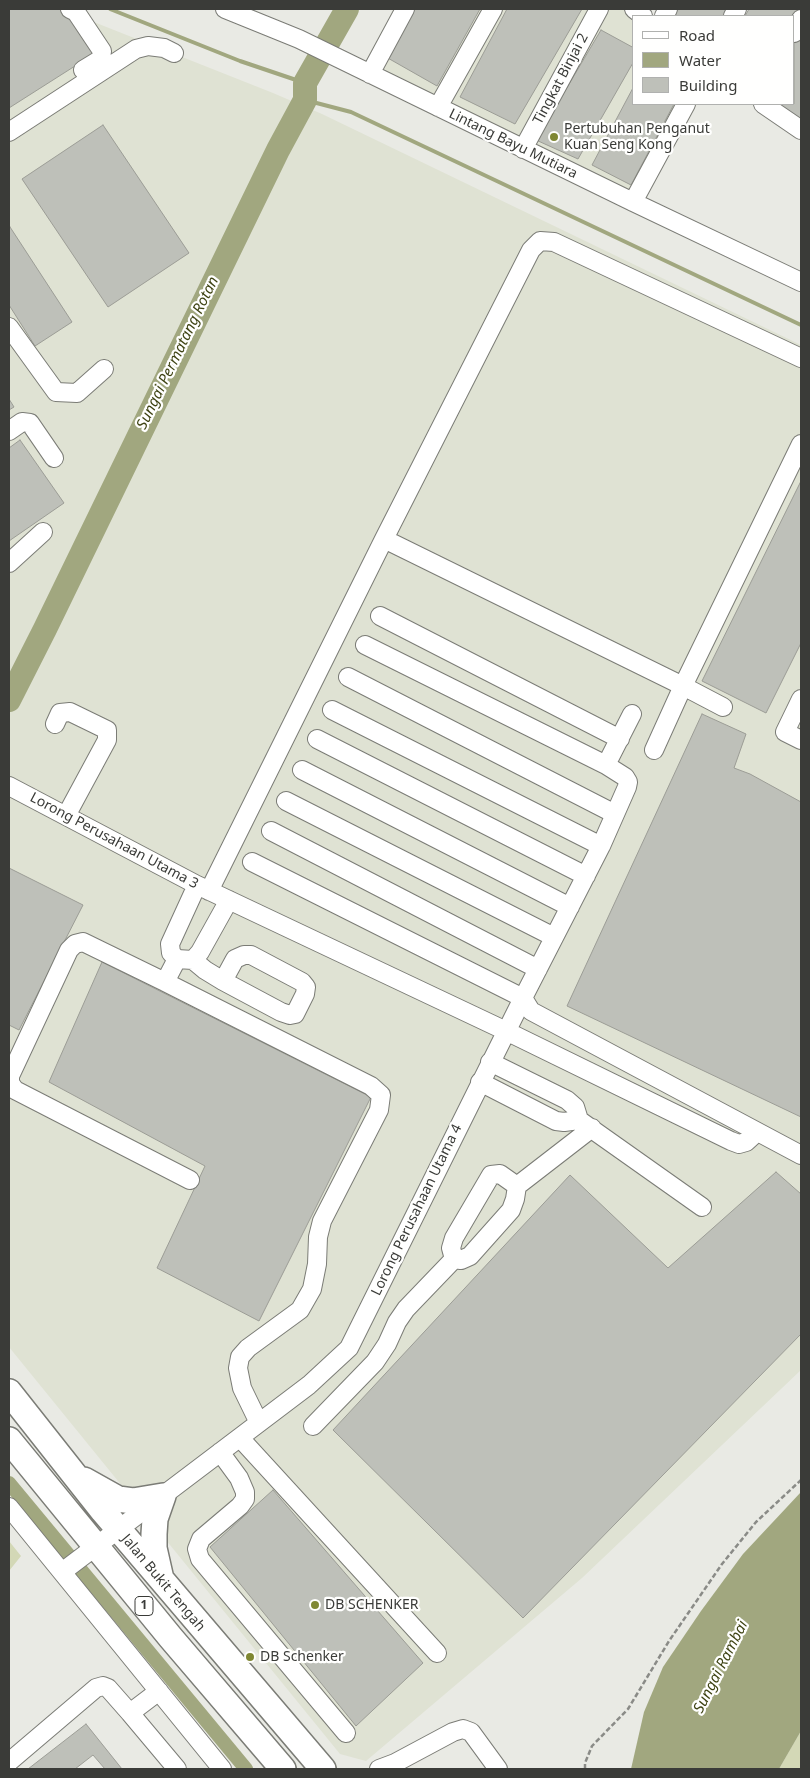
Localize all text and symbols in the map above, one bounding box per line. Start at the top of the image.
legend [632,15,795,105]
text: Road [679,25,715,45]
street label: Tingkat Binjai 2 [530,31,592,127]
text: Water [679,50,721,70]
text: Building [679,75,737,95]
street label: Lintang Bayu Mutiara [446,106,580,182]
place label: Pertubuhan Penganut Kuan Seng Kong [564,121,710,154]
marker: Pertubuhan Penganut Kuan Seng Kong [548,131,560,143]
water label: Sungai Permatang Rotan [133,274,223,432]
street label: Lorong Perusahaan Utama 3 [27,789,201,893]
street label: Lorong Perusahaan Utama 4 [368,1122,466,1298]
street label: Jalan Bukit Tengah [118,1531,208,1635]
road number: 1 [135,1596,153,1615]
place label: DB SCHENKER [325,1597,418,1613]
marker: DB SCHENKER [309,1599,321,1611]
water label: Sungai Rambai [690,1618,752,1716]
place label: DB Schenker [260,1649,344,1665]
marker: DB Schenker [244,1651,256,1663]

